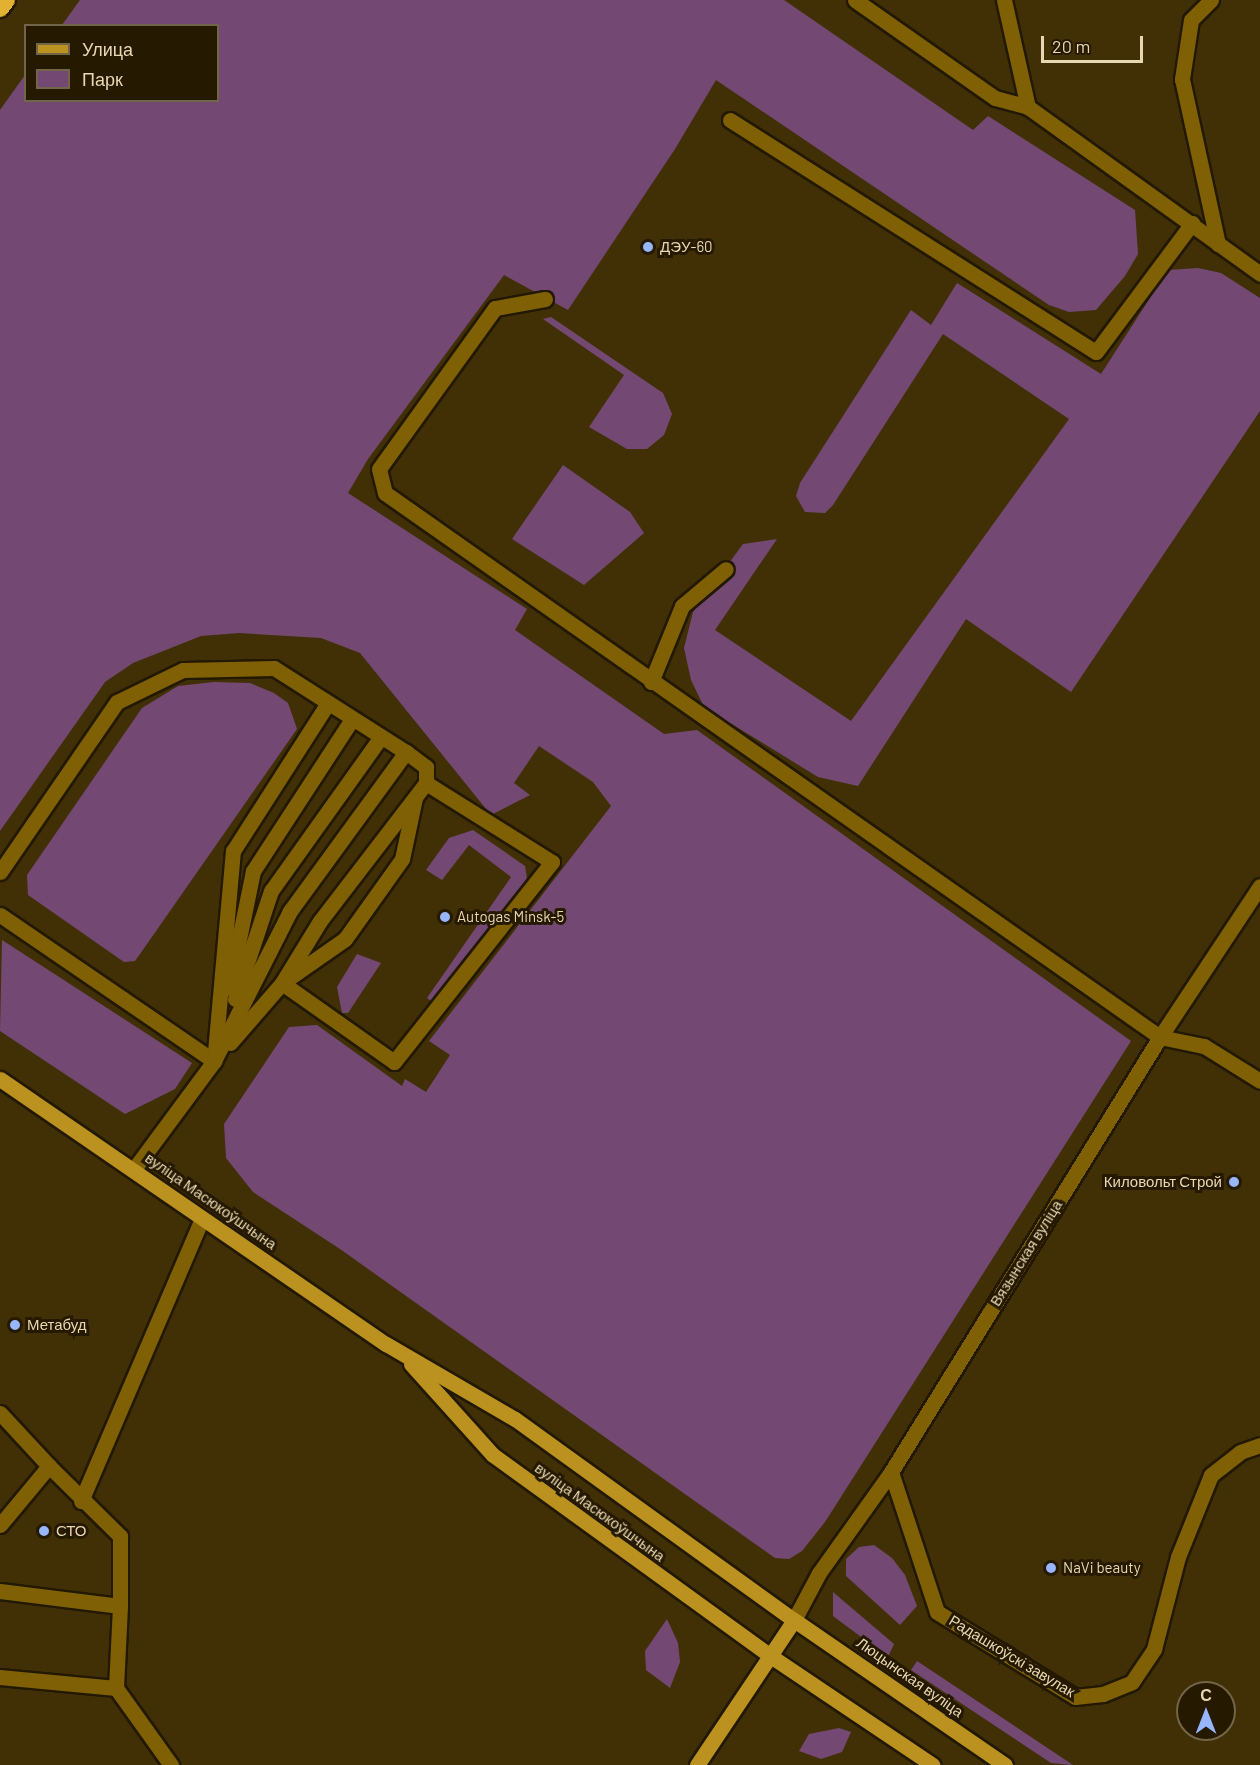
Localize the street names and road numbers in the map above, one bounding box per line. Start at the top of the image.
street label: вуліца Масюкоўшчына [142,1149,280,1253]
street label: Вязынская вуліца [986,1197,1066,1309]
street label: вуліца Масюкоўшчына [531,1459,669,1565]
street label: Радашкоўскі завулак [946,1611,1078,1701]
street label: Люцынская вуліца [853,1633,967,1721]

